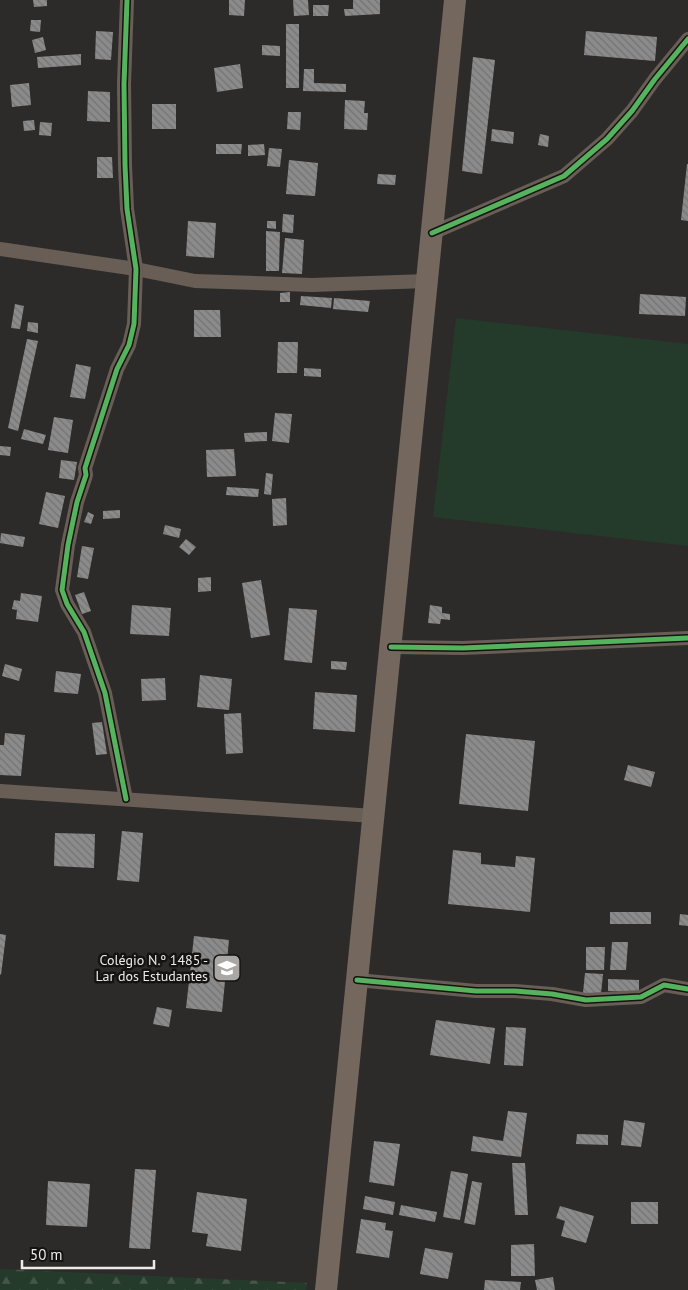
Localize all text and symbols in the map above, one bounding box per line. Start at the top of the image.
place label: Colégio N.º 1485 - Lar dos Estudantes [96,951,208,985]
school or university icon: Colégio N.º 1485 - Lar dos Estudantes [212,953,242,983]
scale bar [22,1238,155,1270]
text: 50 m [30,1245,63,1264]

